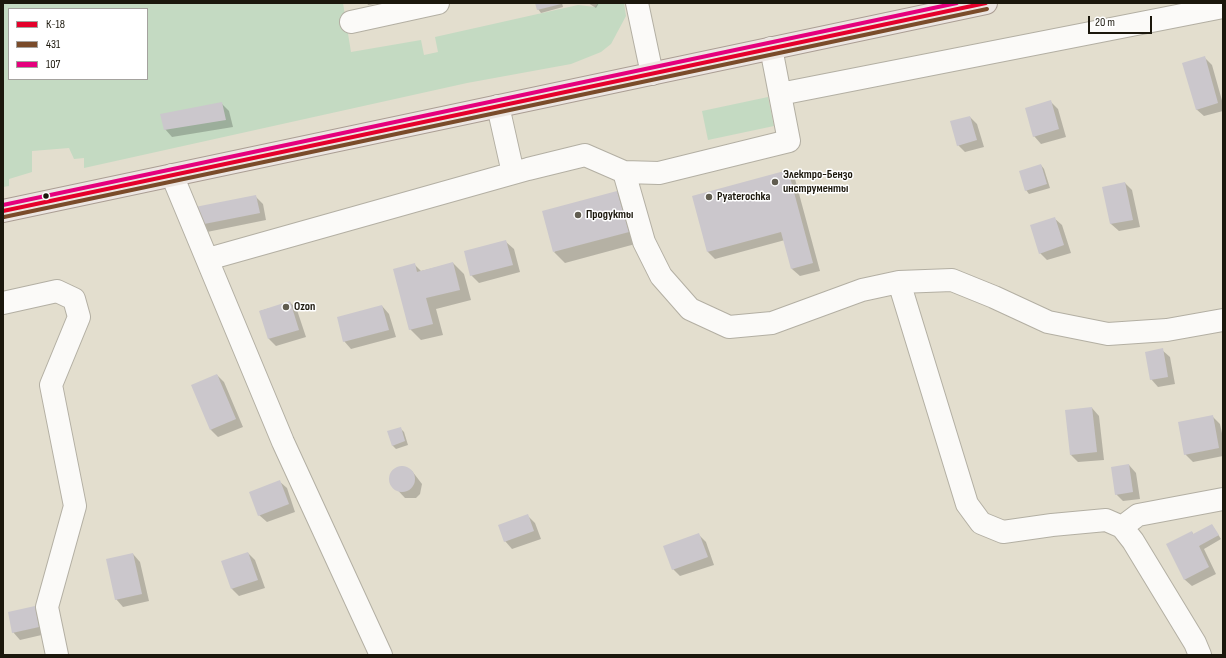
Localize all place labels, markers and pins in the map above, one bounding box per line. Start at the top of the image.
place label: Электро-Бензо инструменты [783,168,853,196]
marker: Электро-Бензо инструменты [770,177,780,187]
place label: Pyaterochka [717,190,770,204]
unlabelled marker [41,191,51,201]
marker: Pyaterochka [704,192,714,202]
place label: Продукты [586,208,633,222]
marker: Продукты [573,210,583,220]
place label: Ozon [294,300,315,314]
marker: Ozon [281,302,291,312]

